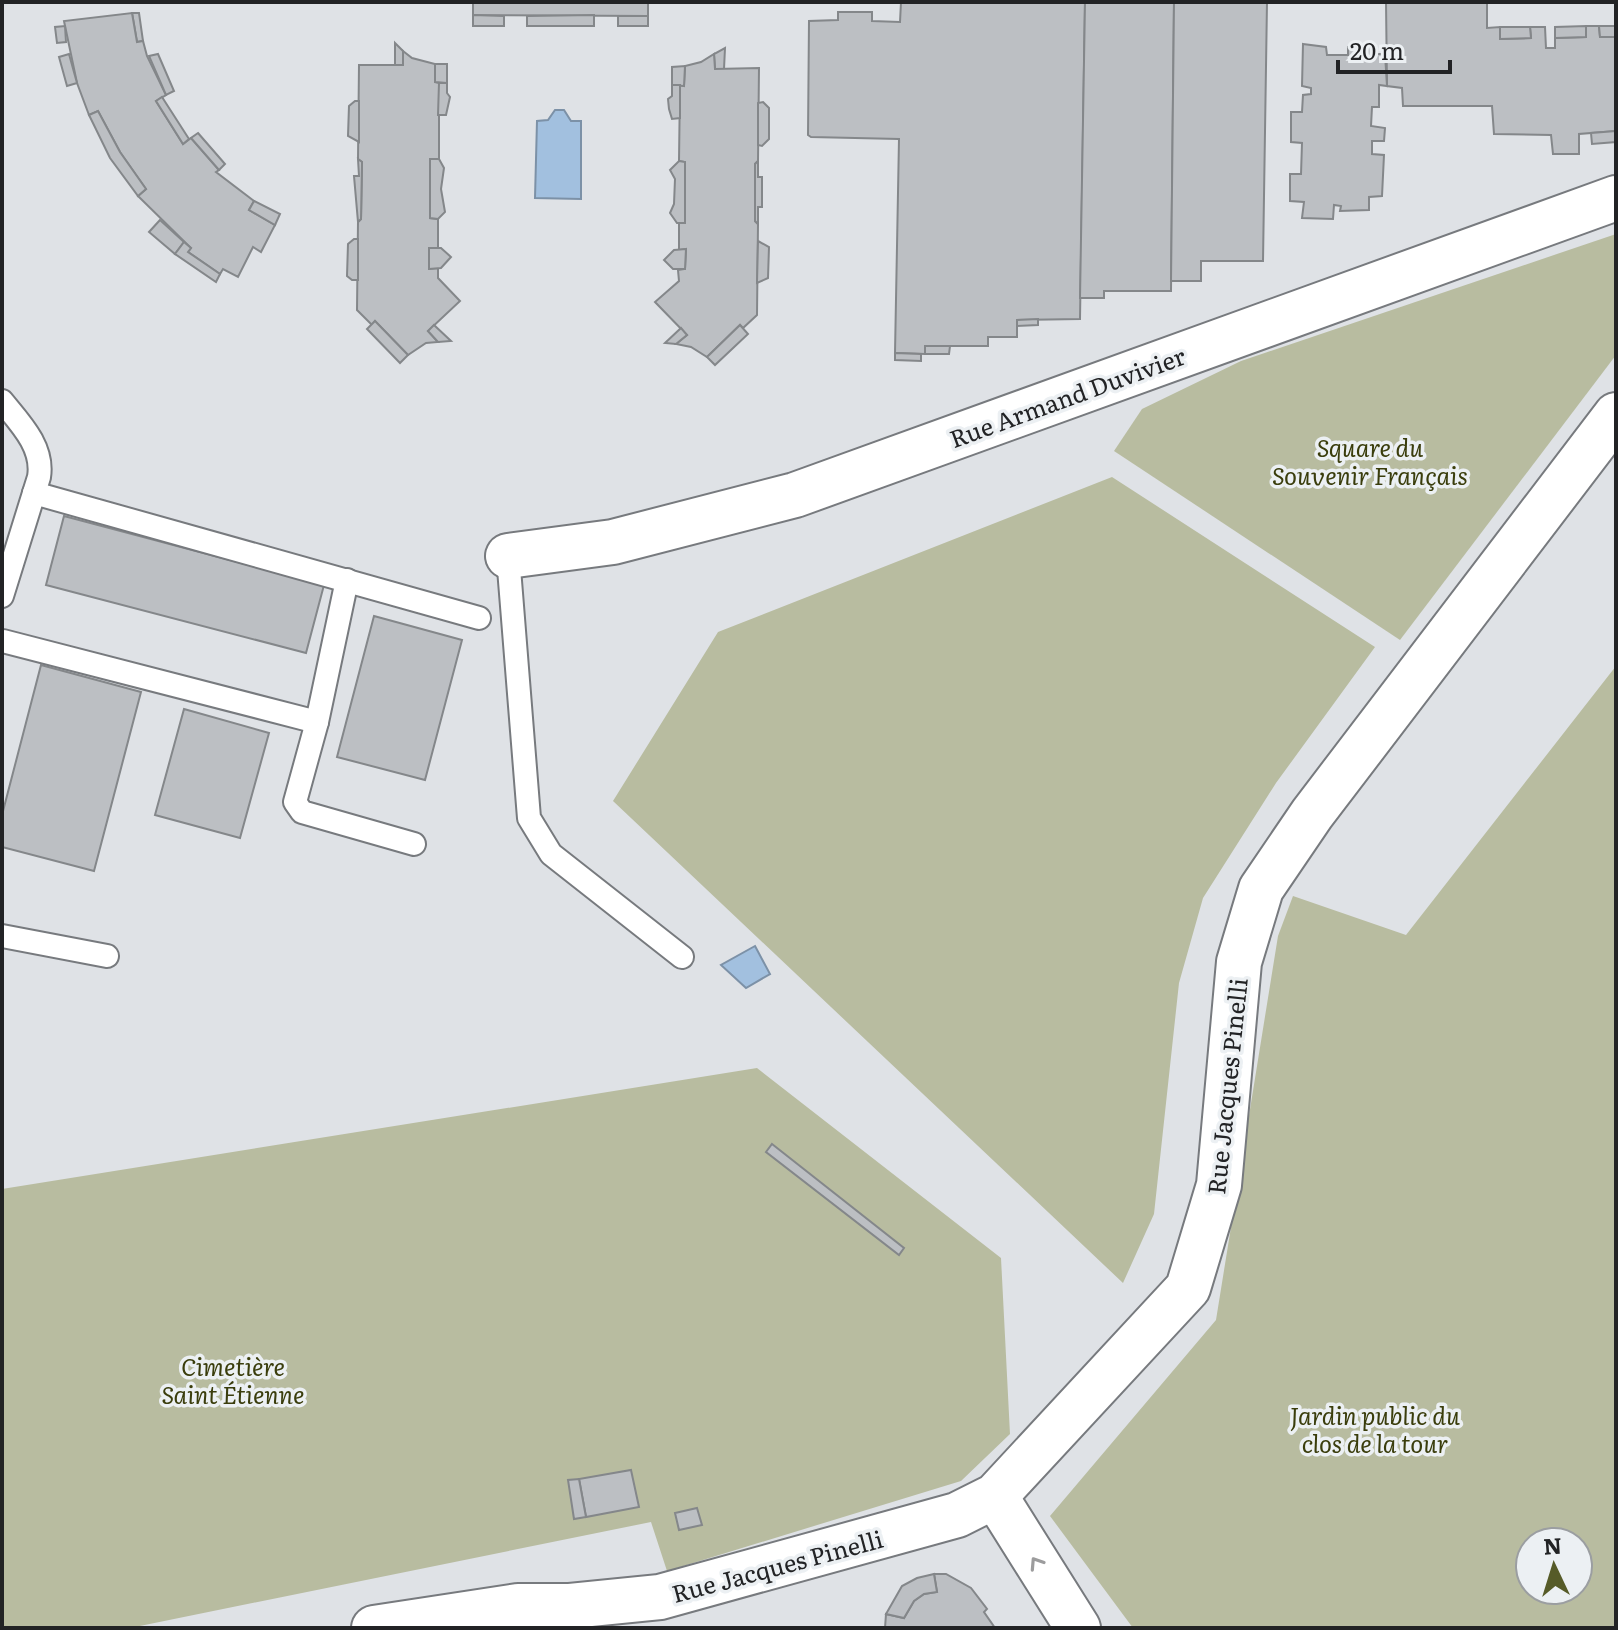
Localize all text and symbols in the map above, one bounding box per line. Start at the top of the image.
scale bar [1338,24,1450,74]
text: 20 m [1350,32,1404,67]
street label: Rue Armand Duvivier [944,337,1190,455]
park label: Square du Souvenir Français [1272,429,1468,492]
street label: Rue Jacques Pinelli [1197,976,1255,1196]
park label: Cimetière Saint Étienne [162,1348,305,1411]
park label: Jardin public du clos de la tour [1290,1397,1461,1460]
street label: Rue Jacques Pinelli [668,1520,886,1610]
north arrow [1514,1526,1594,1606]
text: N [1542,1527,1563,1562]
one-way arrow [1030,1557,1045,1572]

